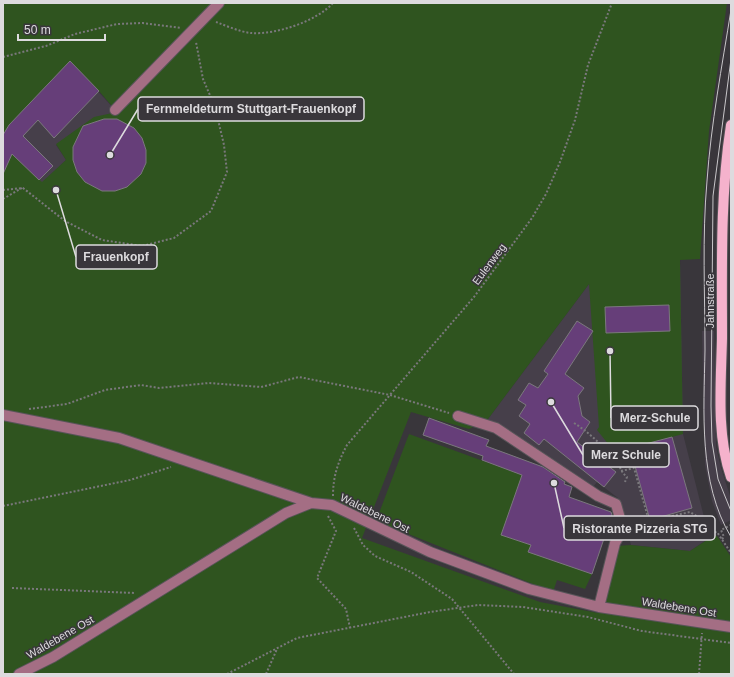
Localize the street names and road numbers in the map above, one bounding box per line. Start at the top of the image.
street label: Eulenweg [470,241,508,287]
street label: Jahnstraße [704,273,716,329]
street label: Waldebene Ost [338,491,412,535]
street label: Waldebene Ost [641,595,717,619]
street label: Waldebene Ost [24,613,96,661]

